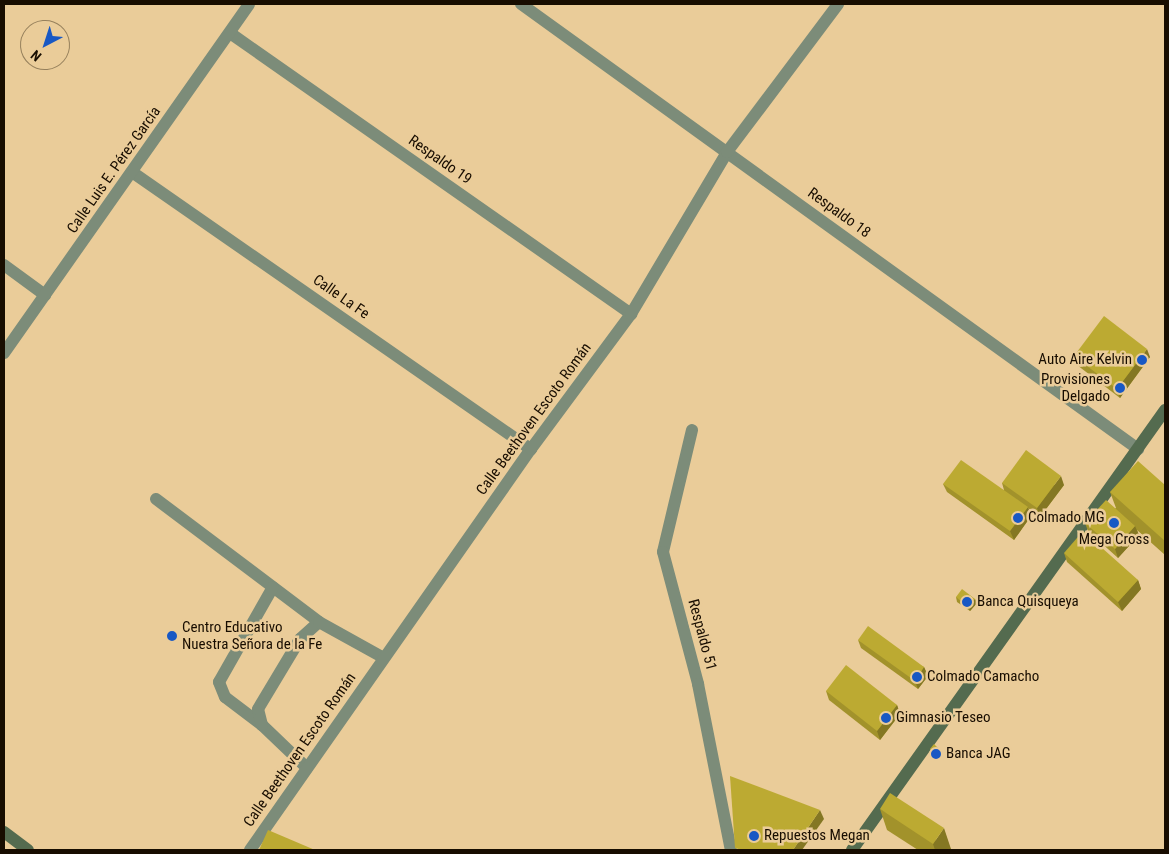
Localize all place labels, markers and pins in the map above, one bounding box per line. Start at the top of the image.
place label: Auto Aire Kelvin [1038,351,1132,369]
marker: Auto Aire Kelvin [1136,354,1148,366]
place label: Provisiones Delgado [1041,370,1110,405]
marker: Provisiones Delgado [1114,382,1126,394]
place label: Colmado MG [1028,509,1105,527]
marker: Colmado MG [1012,512,1024,524]
marker: Mega Cross [1108,517,1120,529]
place label: Mega Cross [1079,531,1149,549]
place label: Banca Quisqueya [977,593,1079,611]
marker: Banca Quisqueya [961,596,973,608]
place label: Centro Educativo Nuestra Señora de la Fe [182,618,322,653]
marker: Centro Educativo Nuestra Señora de la Fe [166,630,178,642]
place label: Colmado Camacho [927,668,1039,686]
marker: Colmado Camacho [911,671,923,683]
place label: Gimnasio Teseo [896,709,991,727]
marker: Gimnasio Teseo [880,712,892,724]
place label: Banca JAG [946,745,1011,763]
marker: Banca JAG [930,748,942,760]
place label: Repuestos Megan [764,827,870,845]
marker: Repuestos Megan [748,830,760,842]

